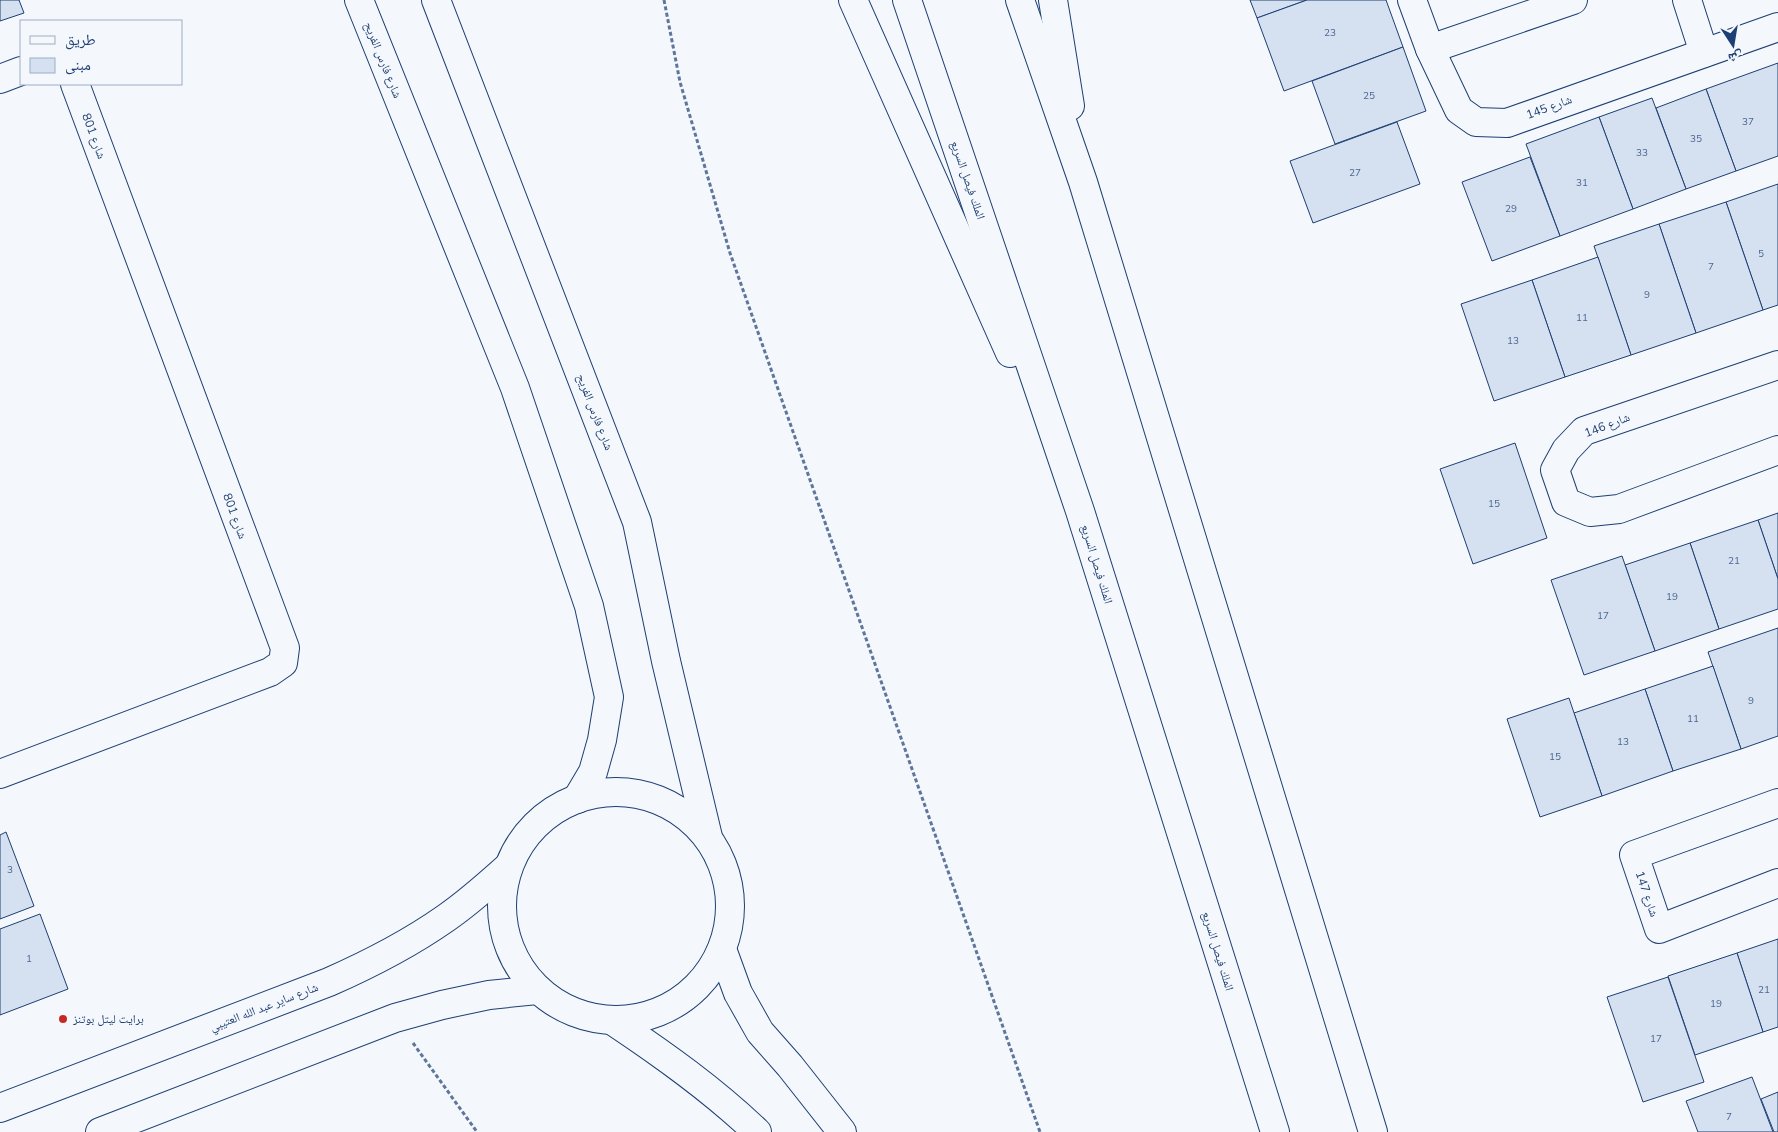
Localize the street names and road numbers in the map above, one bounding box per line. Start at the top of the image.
street label: شارع فارس الفريح [360,20,406,101]
street label: شارع 145 [1524,91,1574,123]
street label: شارع 801 [78,111,110,161]
street label: الملك فيصل السريع [947,139,989,222]
street label: شارع فارس الفريح [573,371,617,453]
street label: شارع 146 [1582,409,1632,441]
street label: شارع 801 [219,491,251,541]
street label: الملك فيصل السريع [1077,522,1117,606]
street label: شارع 147 [1632,869,1662,919]
street label: الملك فيصل السريع [1198,909,1238,993]
street label: شارع ساير عبد الله العتيبي [208,979,321,1037]

